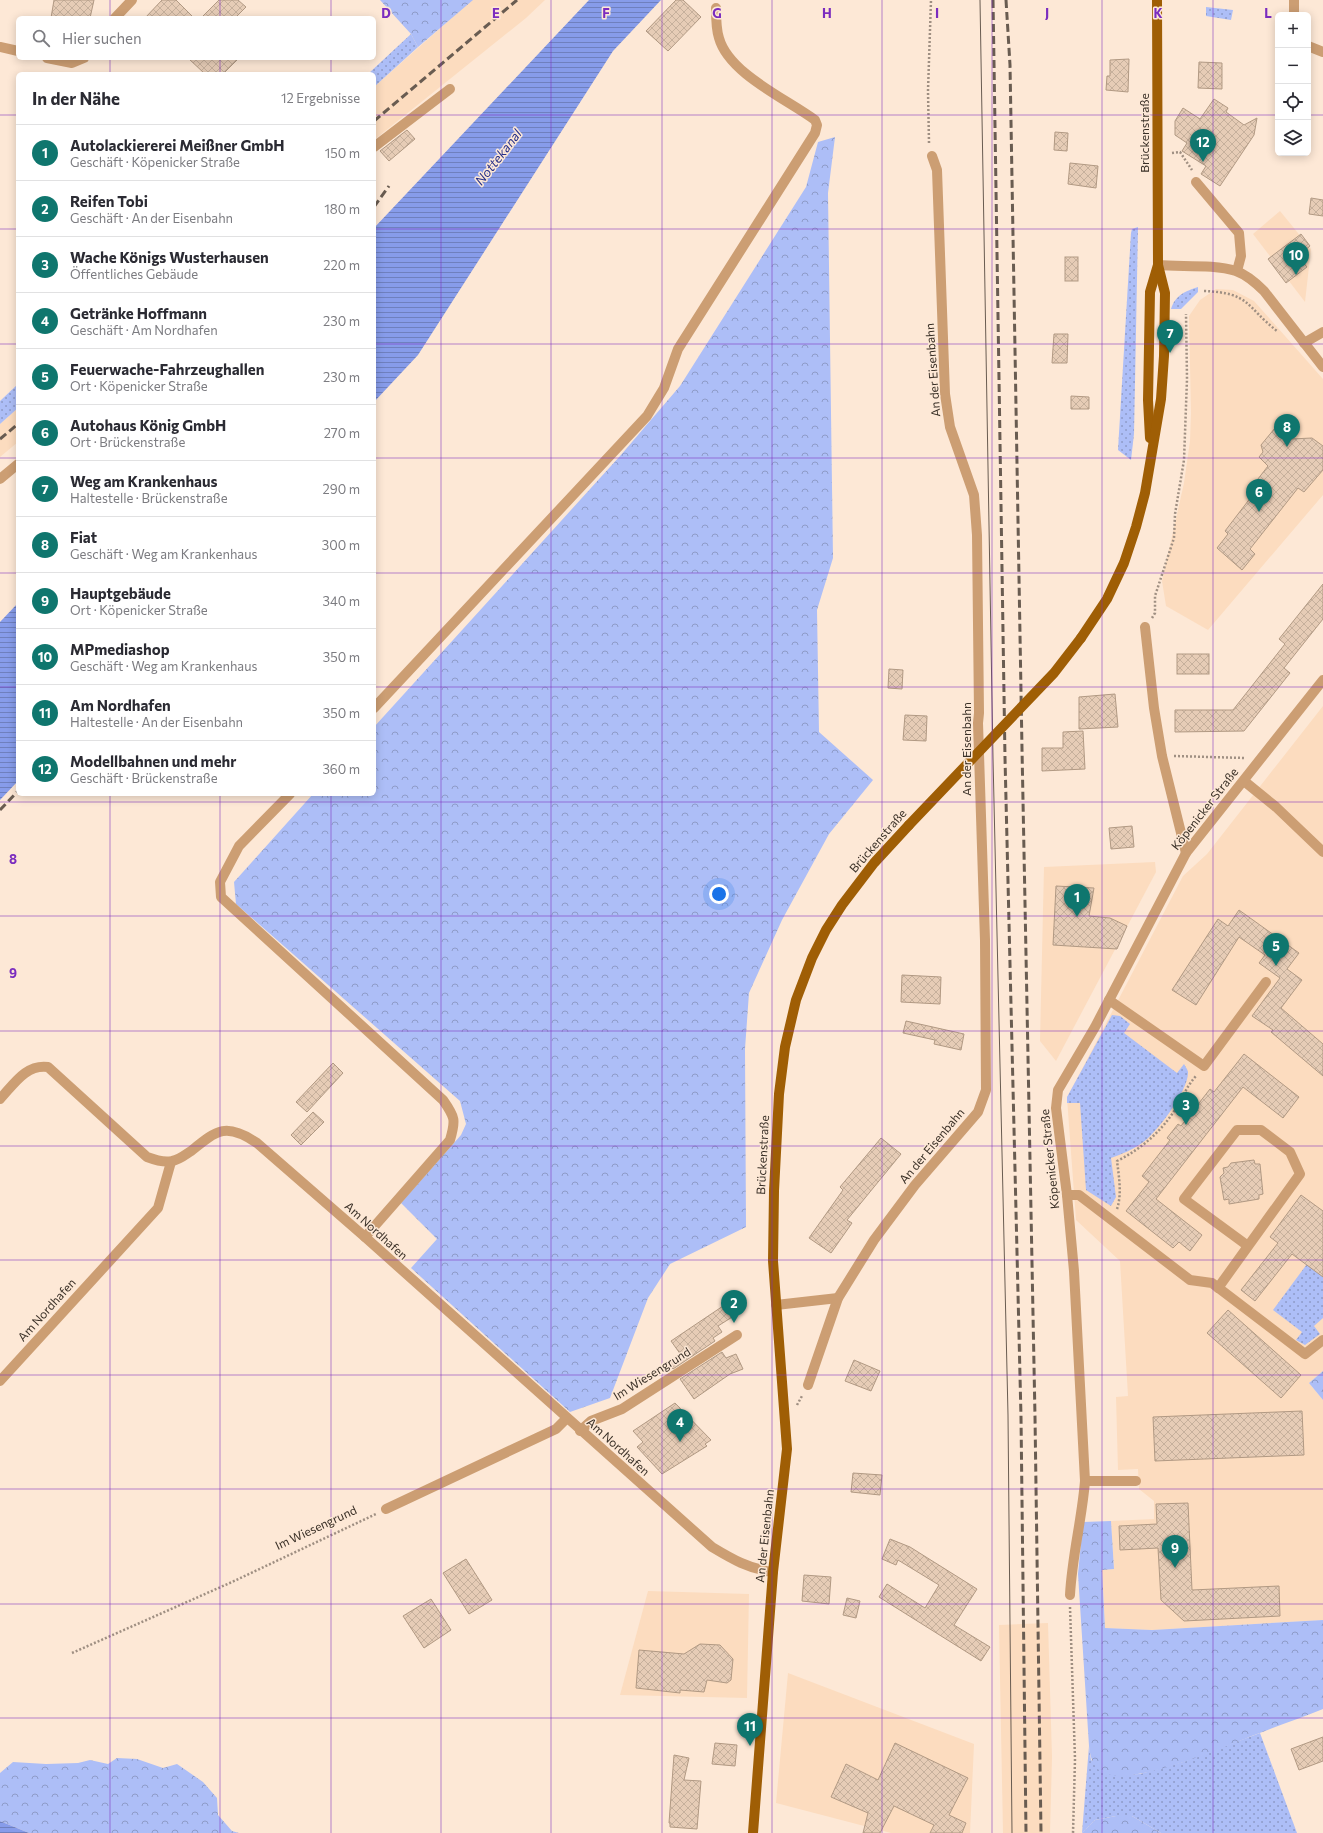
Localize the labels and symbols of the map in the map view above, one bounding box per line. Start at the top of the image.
text: D [381,5,391,21]
text: E [492,5,500,21]
text: F [602,5,610,21]
text: G [712,5,722,21]
text: H [822,5,832,21]
text: I [935,5,939,21]
text: J [1045,5,1049,21]
text: K [1153,5,1163,21]
text: L [1264,5,1272,21]
street label: Brückenstraße [1137,93,1151,173]
water label: Nottekanal [471,125,525,188]
pin: 12 [1190,129,1216,162]
pin: 10 [1283,242,1309,275]
pin: 7 [1157,320,1183,353]
street label: An der Eisenbahn [922,323,942,417]
pin: 8 [1274,414,1300,447]
pin: 6 [1246,479,1272,512]
street label: An der Eisenbahn [959,702,973,796]
street label: Köpenicker Straße [1168,765,1241,852]
street label: Brückenstraße [846,806,909,875]
text: 8 [9,851,17,867]
your location [709,884,729,904]
pin: 1 [1064,884,1090,917]
pin: 5 [1263,933,1289,966]
text: 9 [9,965,17,981]
pin: 3 [1173,1092,1199,1125]
street label: An der Eisenbahn [896,1105,967,1186]
street label: Köpenicker Straße [1037,1109,1061,1210]
street label: Brückenstraße [753,1115,771,1195]
street label: Am Nordhafen [342,1198,411,1262]
street label: Am Nordhafen [14,1275,78,1344]
pin: 2 [721,1290,747,1323]
street label: Im Wiesengrund [610,1344,693,1402]
pin: 4 [667,1409,693,1442]
street label: Am Nordhafen [584,1414,653,1478]
street label: An der Eisenbahn [752,1489,776,1583]
street label: Im Wiesengrund [273,1502,359,1552]
pin: 9 [1162,1535,1188,1568]
pin: 11 [737,1713,763,1746]

